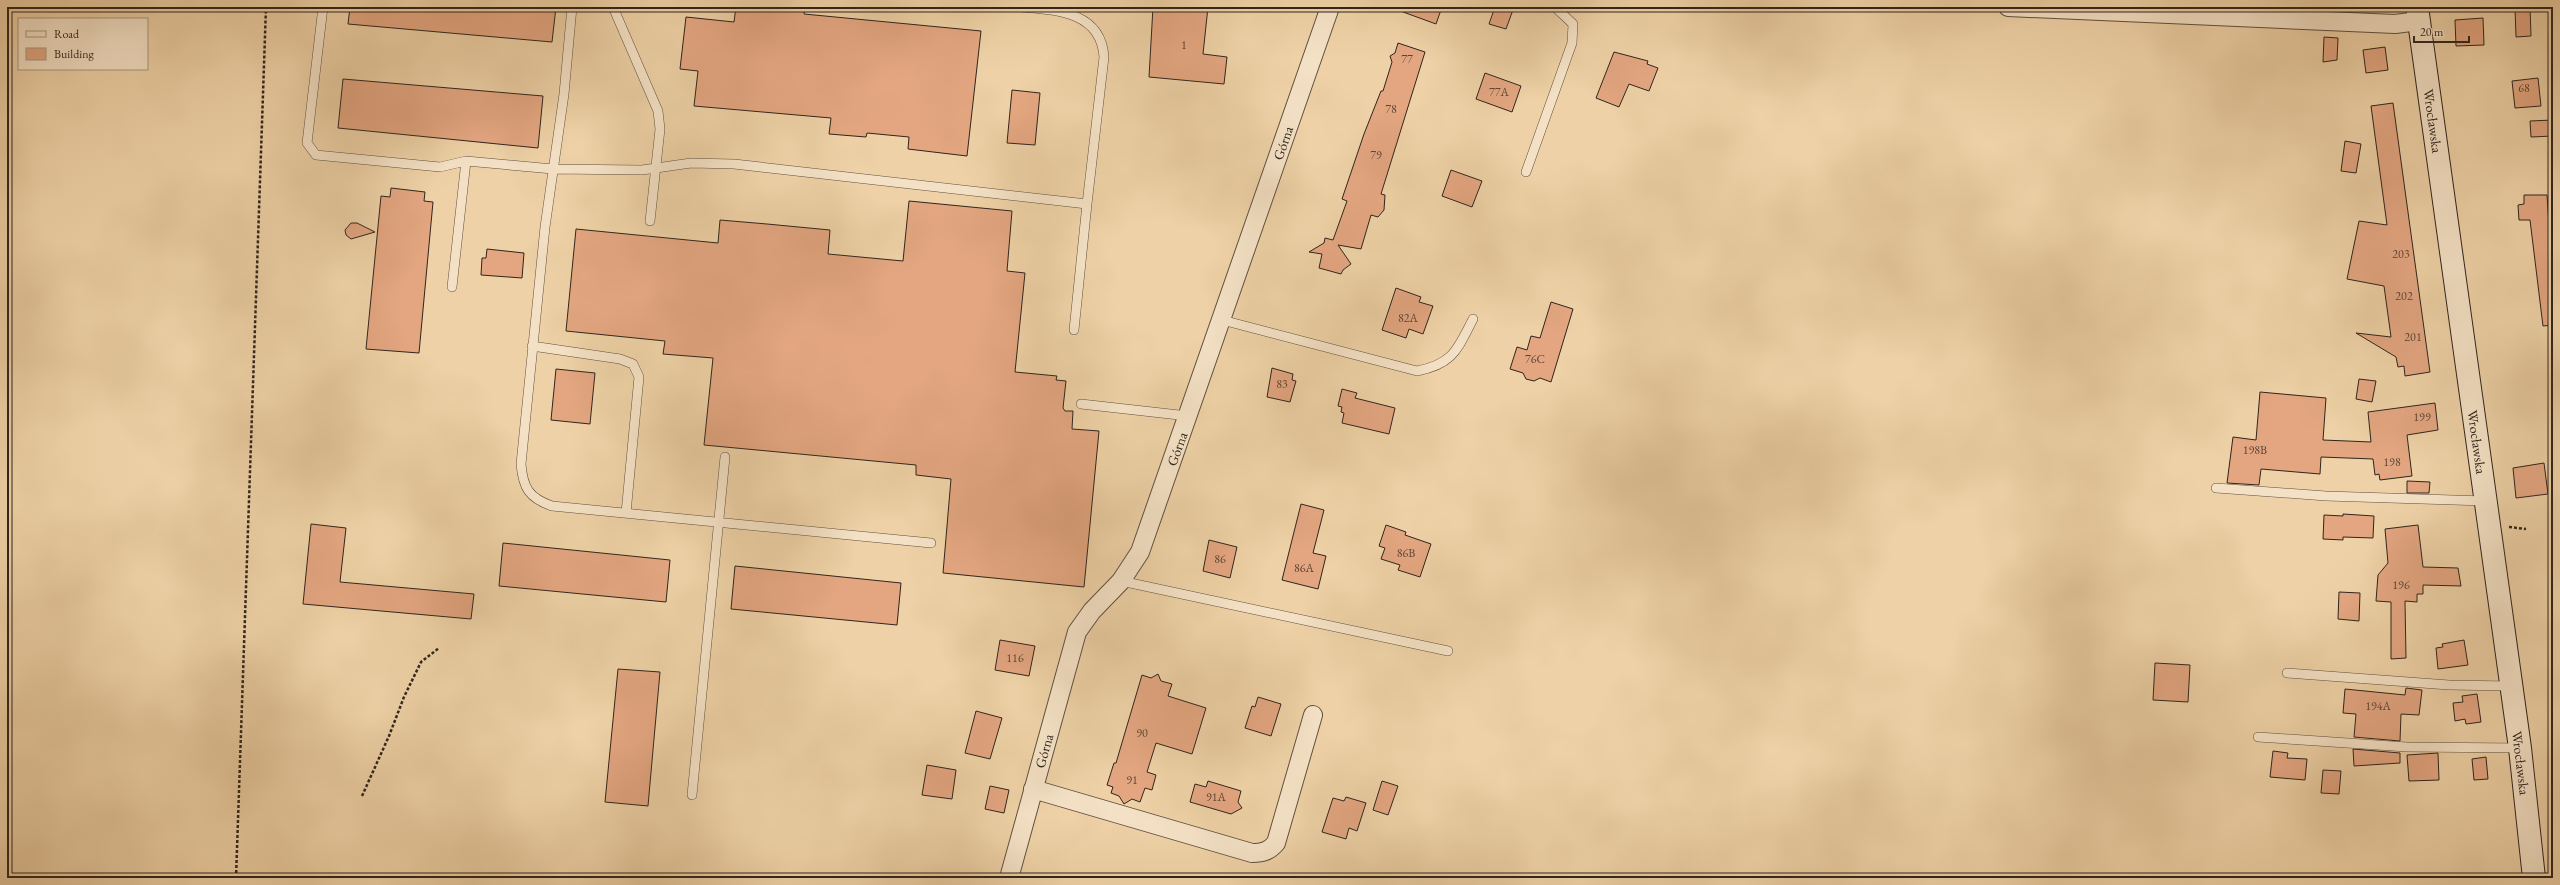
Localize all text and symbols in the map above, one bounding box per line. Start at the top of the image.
legend [18,18,148,70]
scale bar [2414,18,2469,44]
text: 20 m [2420,24,2444,40]
text: Road [54,26,80,42]
house number: 1 [1181,37,1187,53]
text: Building [54,46,95,62]
house number: 77 [1401,51,1413,67]
house number: 68 [2518,80,2530,96]
house number: 77A [1489,84,1510,100]
street label: Wrocławska [2420,88,2446,155]
house number: 78 [1385,101,1397,117]
street label: Górna [1269,123,1297,162]
house number: 79 [1370,147,1382,163]
house number: 203 [2392,246,2410,262]
house number: 202 [2395,288,2413,304]
house number: 82A [1398,310,1419,326]
house number: 201 [2404,329,2422,345]
house number: 76C [1525,351,1545,367]
house number: 83 [1276,376,1288,392]
house number: 199 [2413,409,2431,425]
street label: Wrocławska [2464,409,2490,476]
street label: Górna [1163,429,1192,468]
house number: 198B [2243,442,2267,458]
house number: 198 [2383,454,2401,470]
house number: 86B [1397,545,1415,561]
house number: 86 [1214,551,1226,567]
house number: 86A [1294,560,1315,576]
house number: 196 [2392,577,2410,593]
house number: 116 [1006,650,1024,666]
house number: 194A [2365,698,2391,714]
house number: 90 [1136,725,1148,741]
street label: Wrocławska [2508,730,2534,796]
street label: Górna [1031,731,1057,770]
house number: 91 [1126,772,1138,788]
house number: 91A [1206,789,1227,805]

